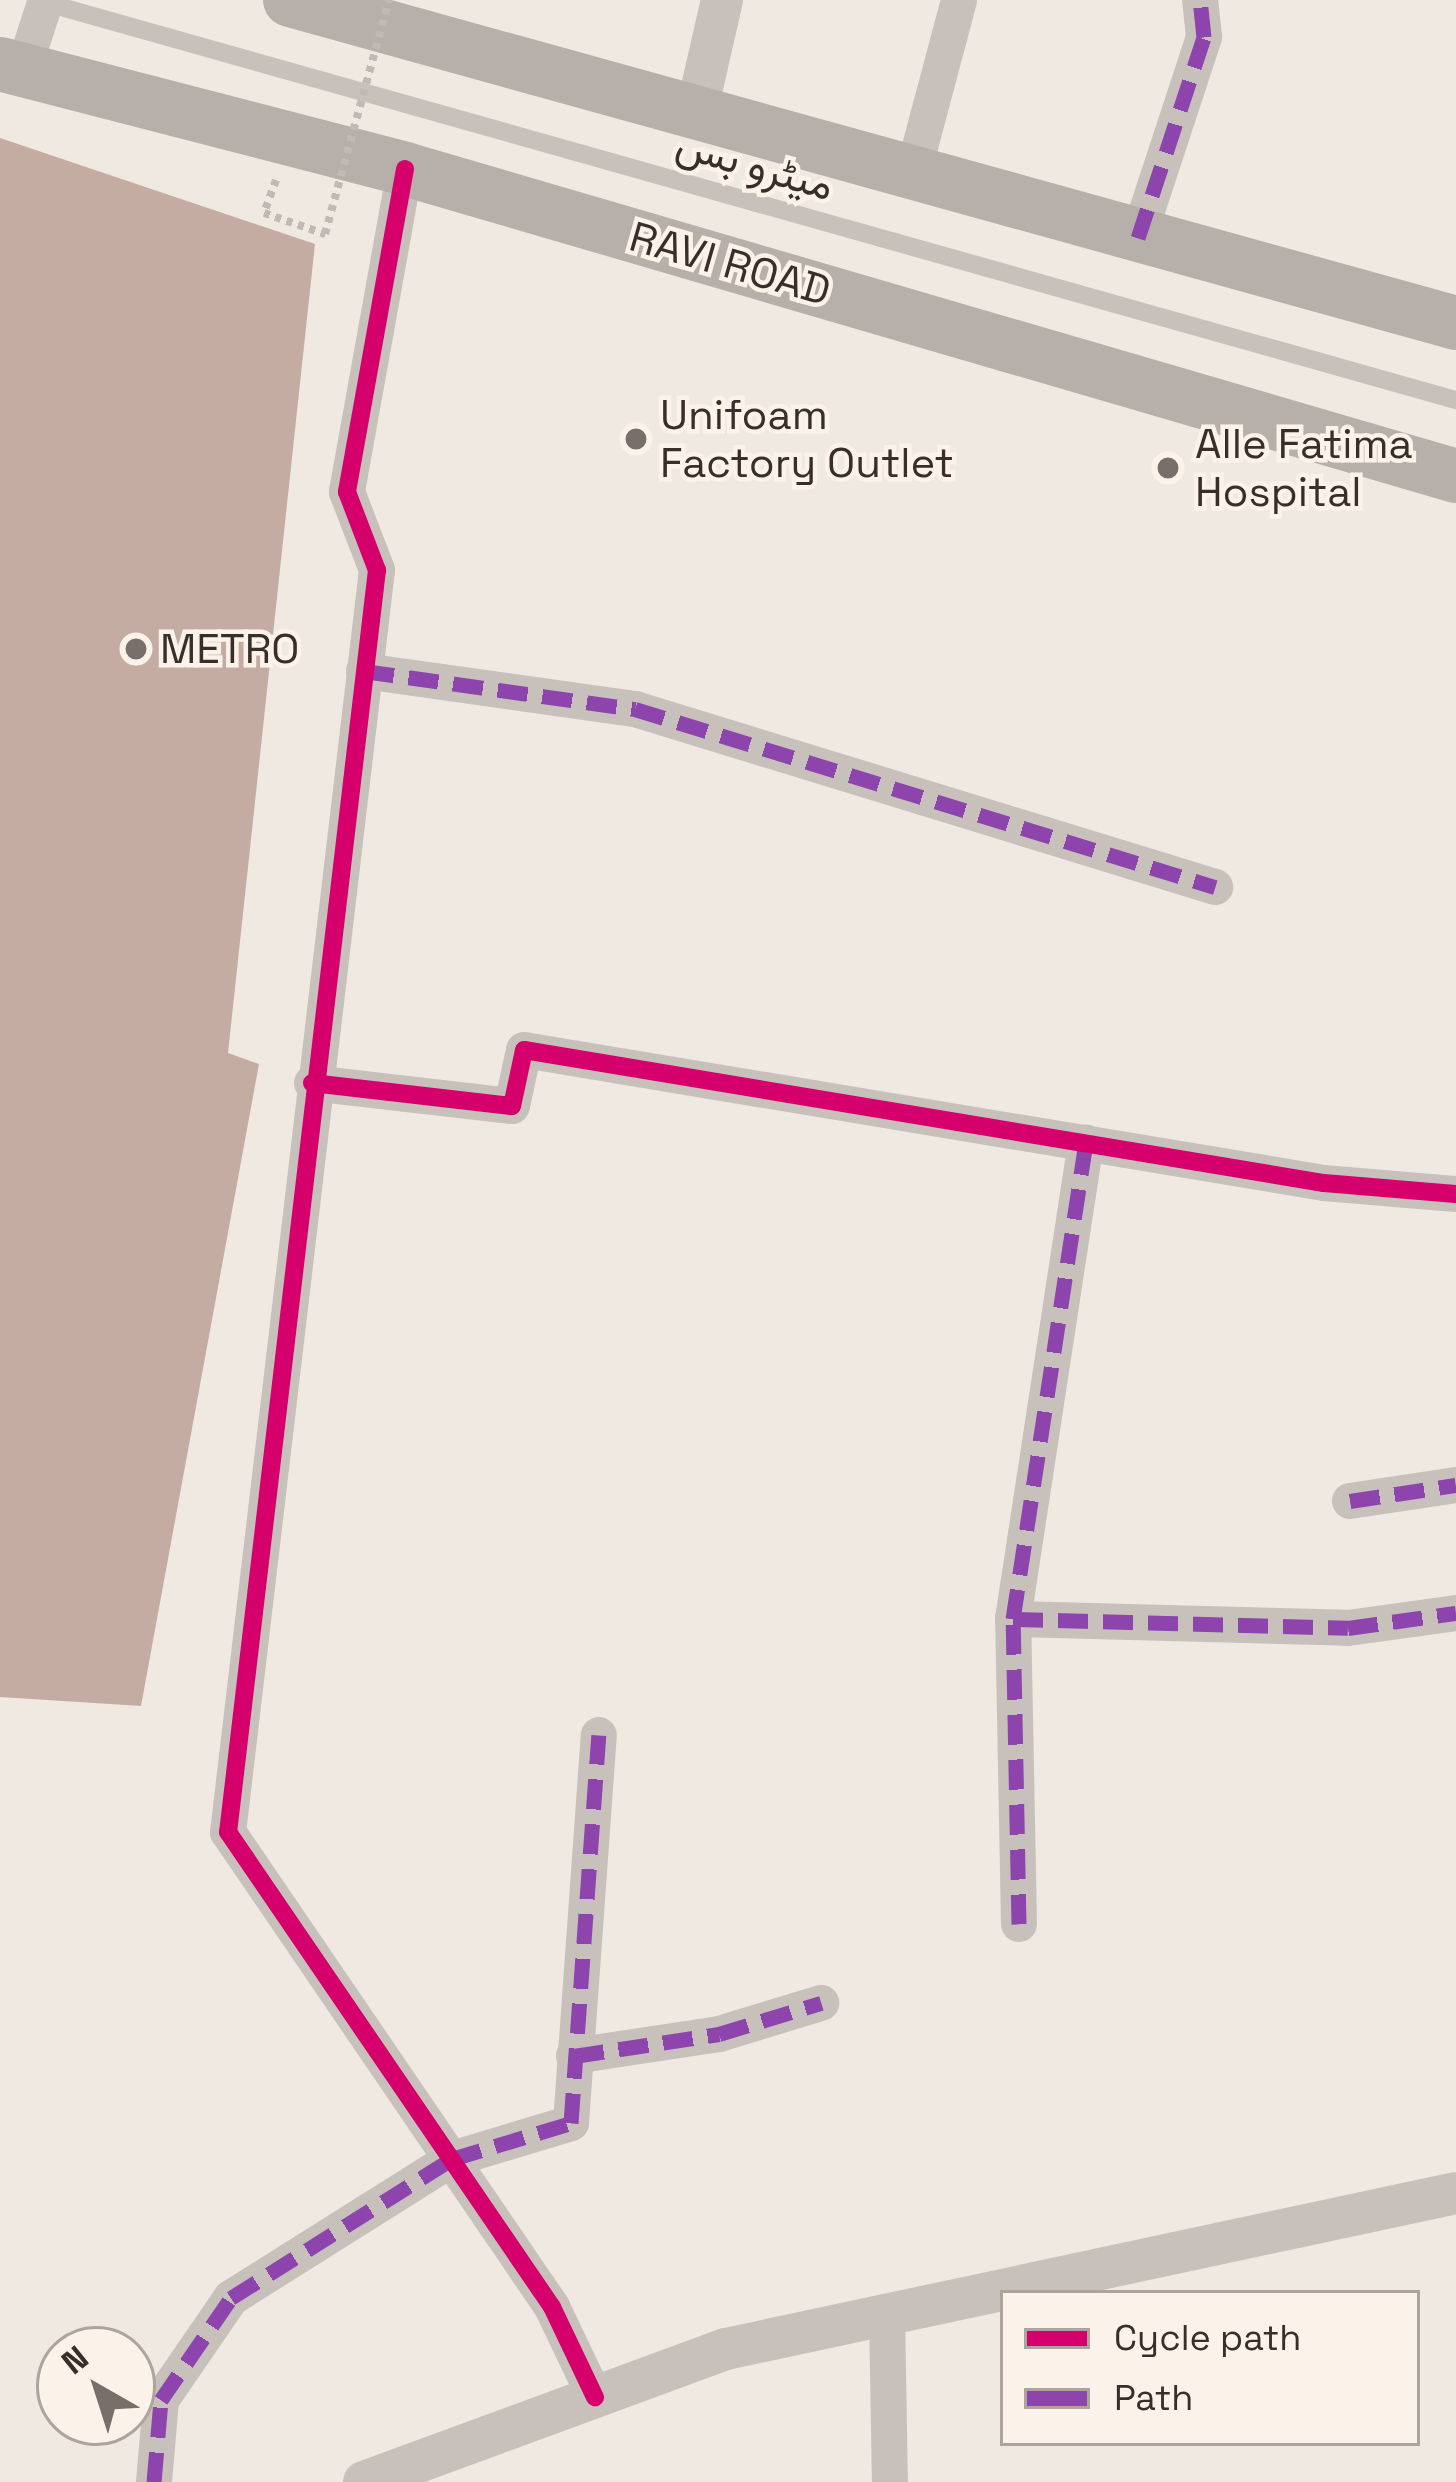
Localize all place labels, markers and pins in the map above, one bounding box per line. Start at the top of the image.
place label: Unifoam Factory Outlet [660,390,954,488]
place label: Alle Fatima Hospital [1195,419,1413,518]
marker: Unifoam Factory Outlet [623,426,649,452]
marker: Alle Fatima Hospital [1152,452,1184,484]
place label: METRO [160,624,299,674]
marker: METRO [123,636,149,662]

